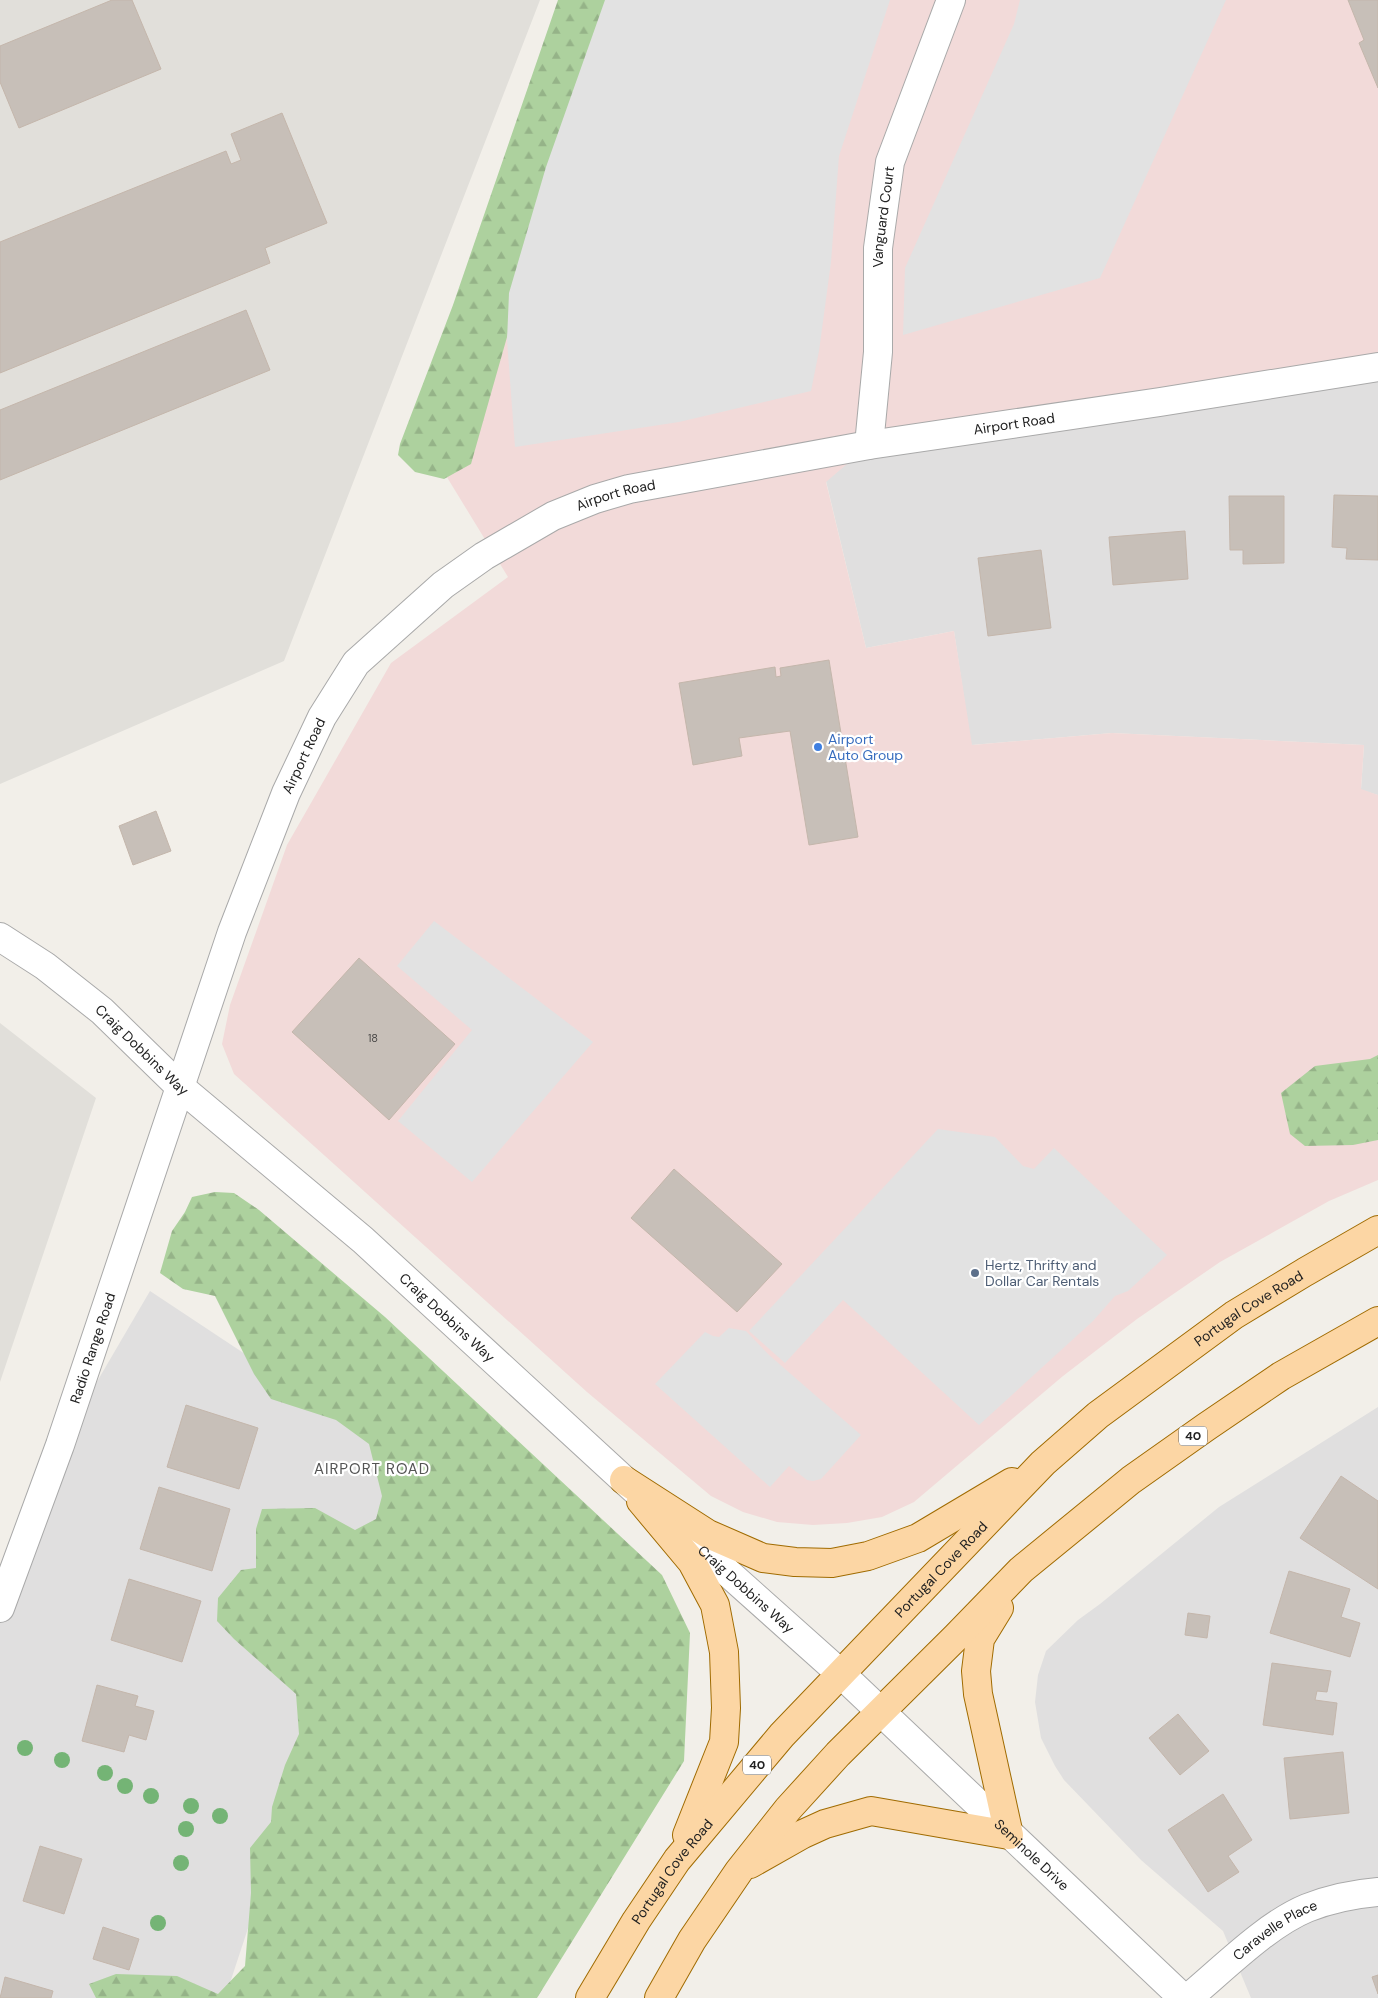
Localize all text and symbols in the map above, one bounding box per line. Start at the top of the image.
street label: Vanguard Court [869,165,898,268]
street label: Airport Road [972,409,1056,438]
street label: Airport Road [573,475,657,515]
street label: Airport Road [278,715,329,797]
place label: Airport Auto Group [828,730,903,764]
marker: Airport Auto Group [812,741,824,753]
street label: Craig Dobbins Way [92,1000,193,1100]
house number: 18 [368,1031,378,1045]
place label: Hertz, Thrifty and Dollar Car Rentals [985,1256,1099,1290]
street label: Portugal Cove Road [1190,1266,1306,1350]
marker: Hertz, Thrifty and Dollar Car Rentals [969,1267,981,1279]
street label: Craig Dobbins Way [396,1269,499,1366]
street label: Radio Range Road [66,1290,119,1406]
road number: 40 [1179,1426,1207,1445]
district label: AIRPORT ROAD [314,1459,430,1479]
street label: Portugal Cove Road [891,1518,991,1621]
street label: Craig Dobbins Way [694,1541,798,1637]
road number: 40 [743,1756,771,1774]
street label: Portugal Cove Road [627,1815,717,1928]
street label: Seminole Drive [991,1815,1073,1894]
street label: Caravelle Place [1229,1896,1320,1964]

